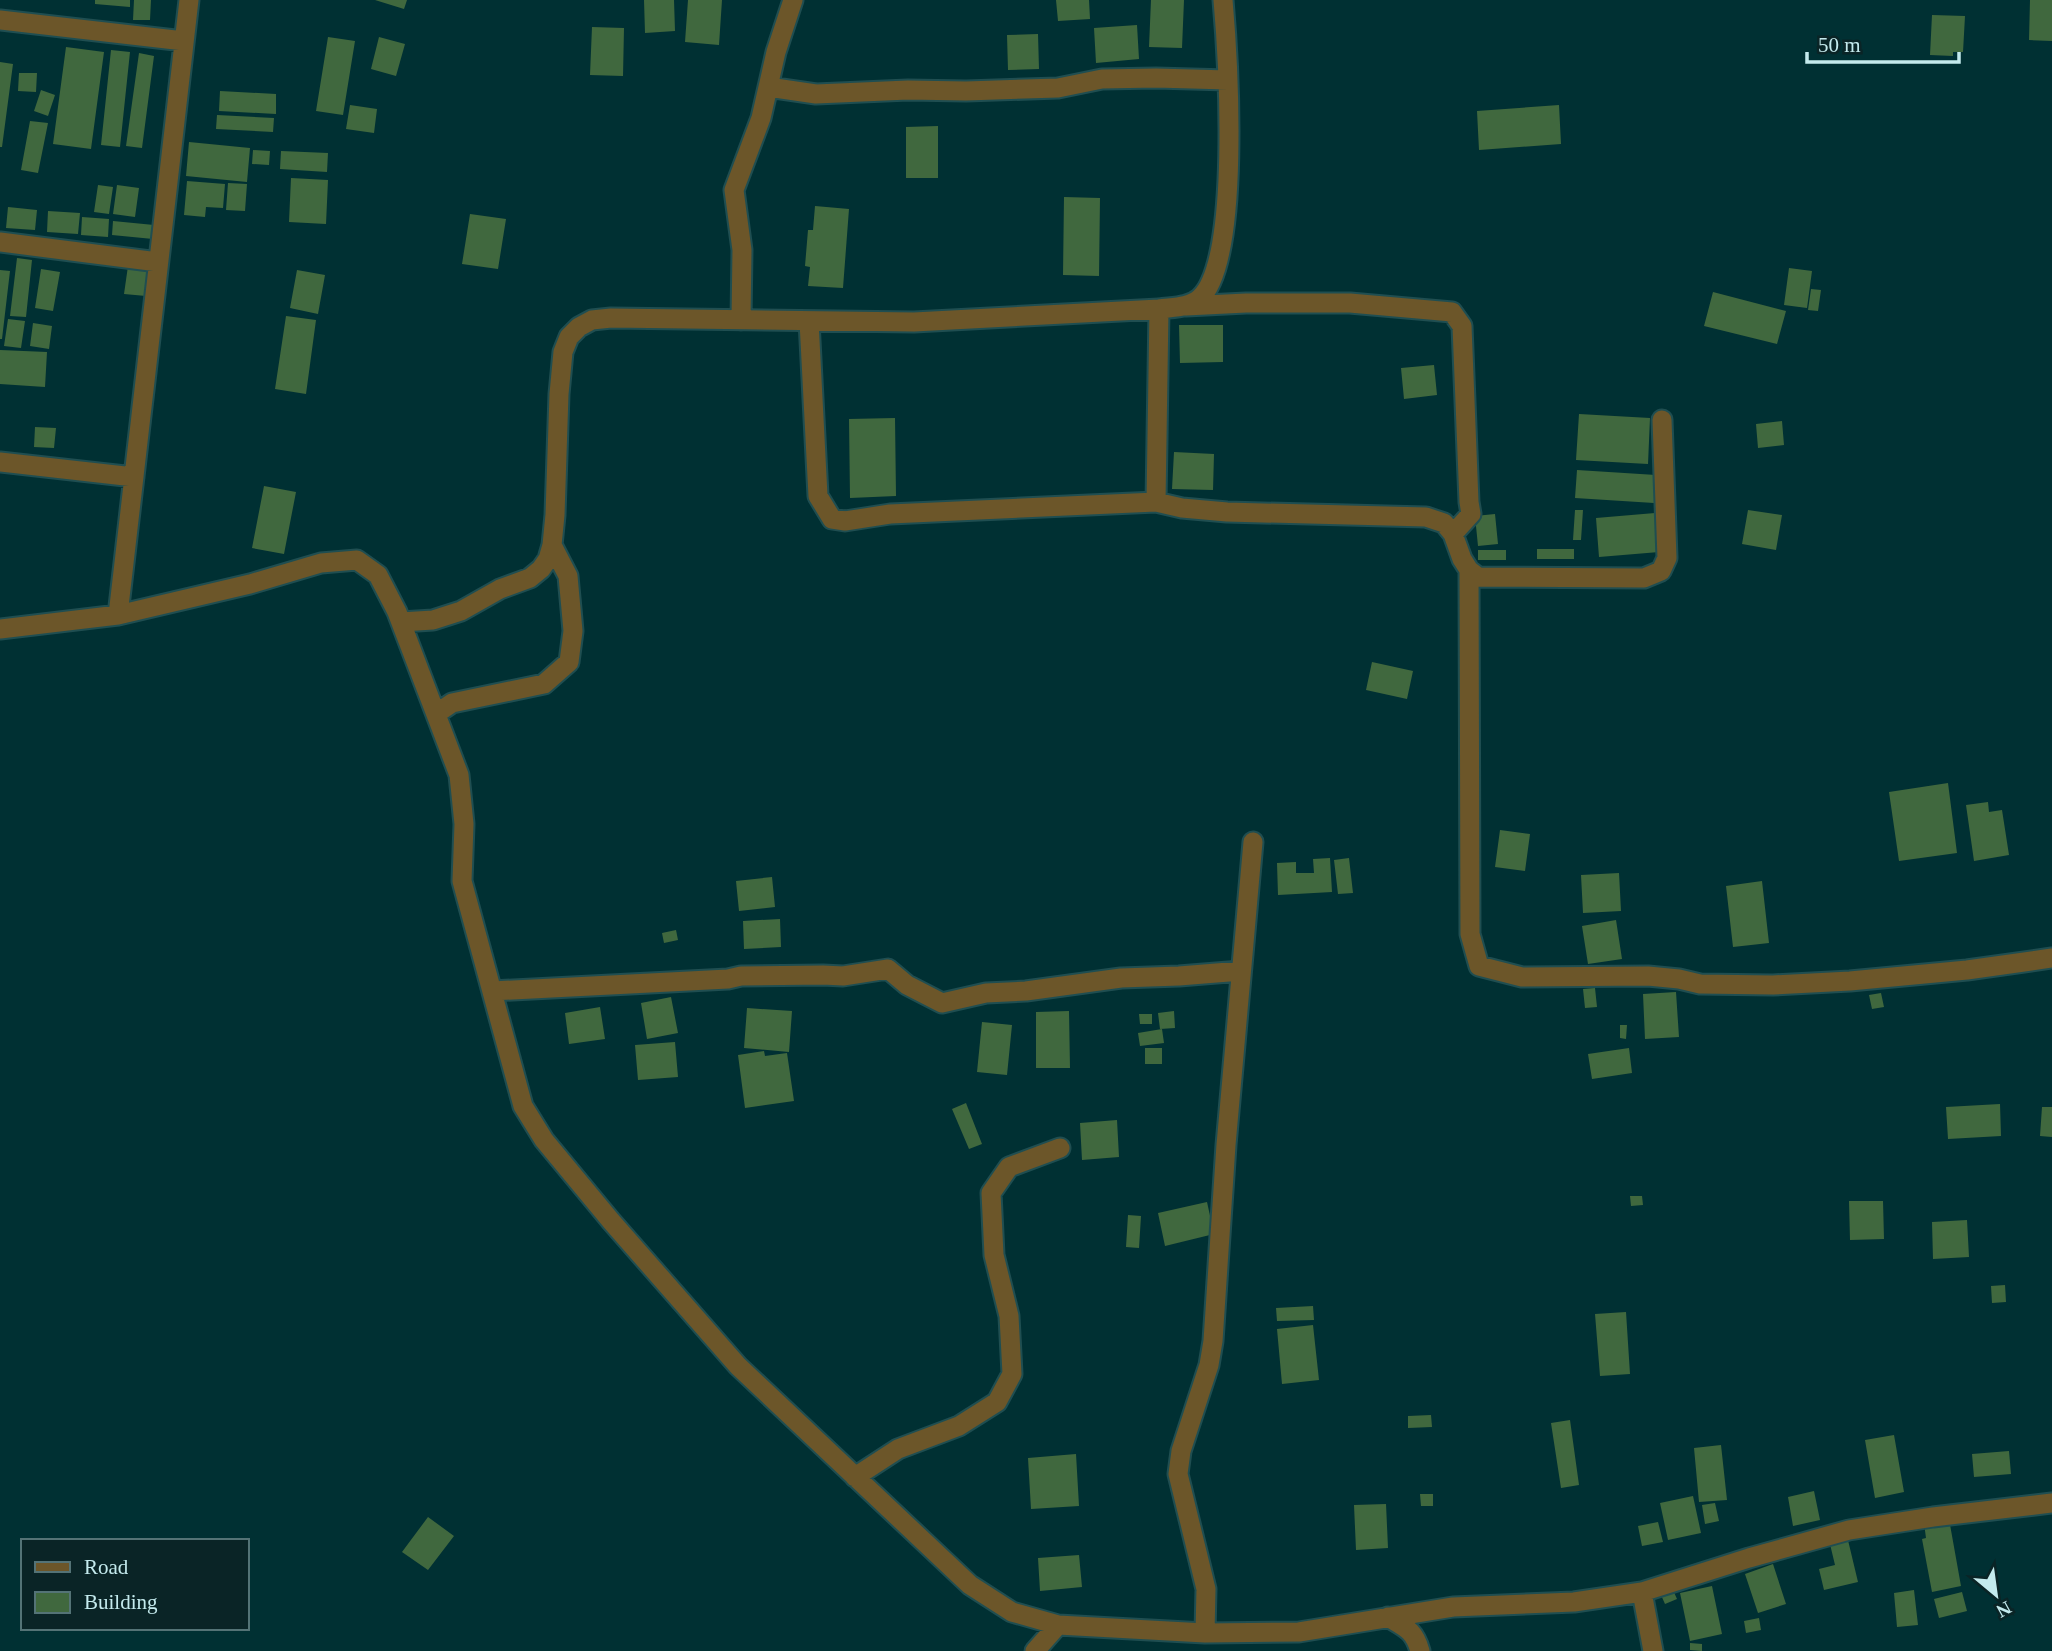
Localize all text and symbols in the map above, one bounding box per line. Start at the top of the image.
scale bar [1807,21,1959,65]
text: 50 m [1818,33,1861,57]
legend [21,1539,248,1630]
text: Road [84,1555,129,1579]
north arrow [1961,1560,2031,1630]
text: Building [84,1590,158,1614]
text: N [1993,1597,2015,1622]

